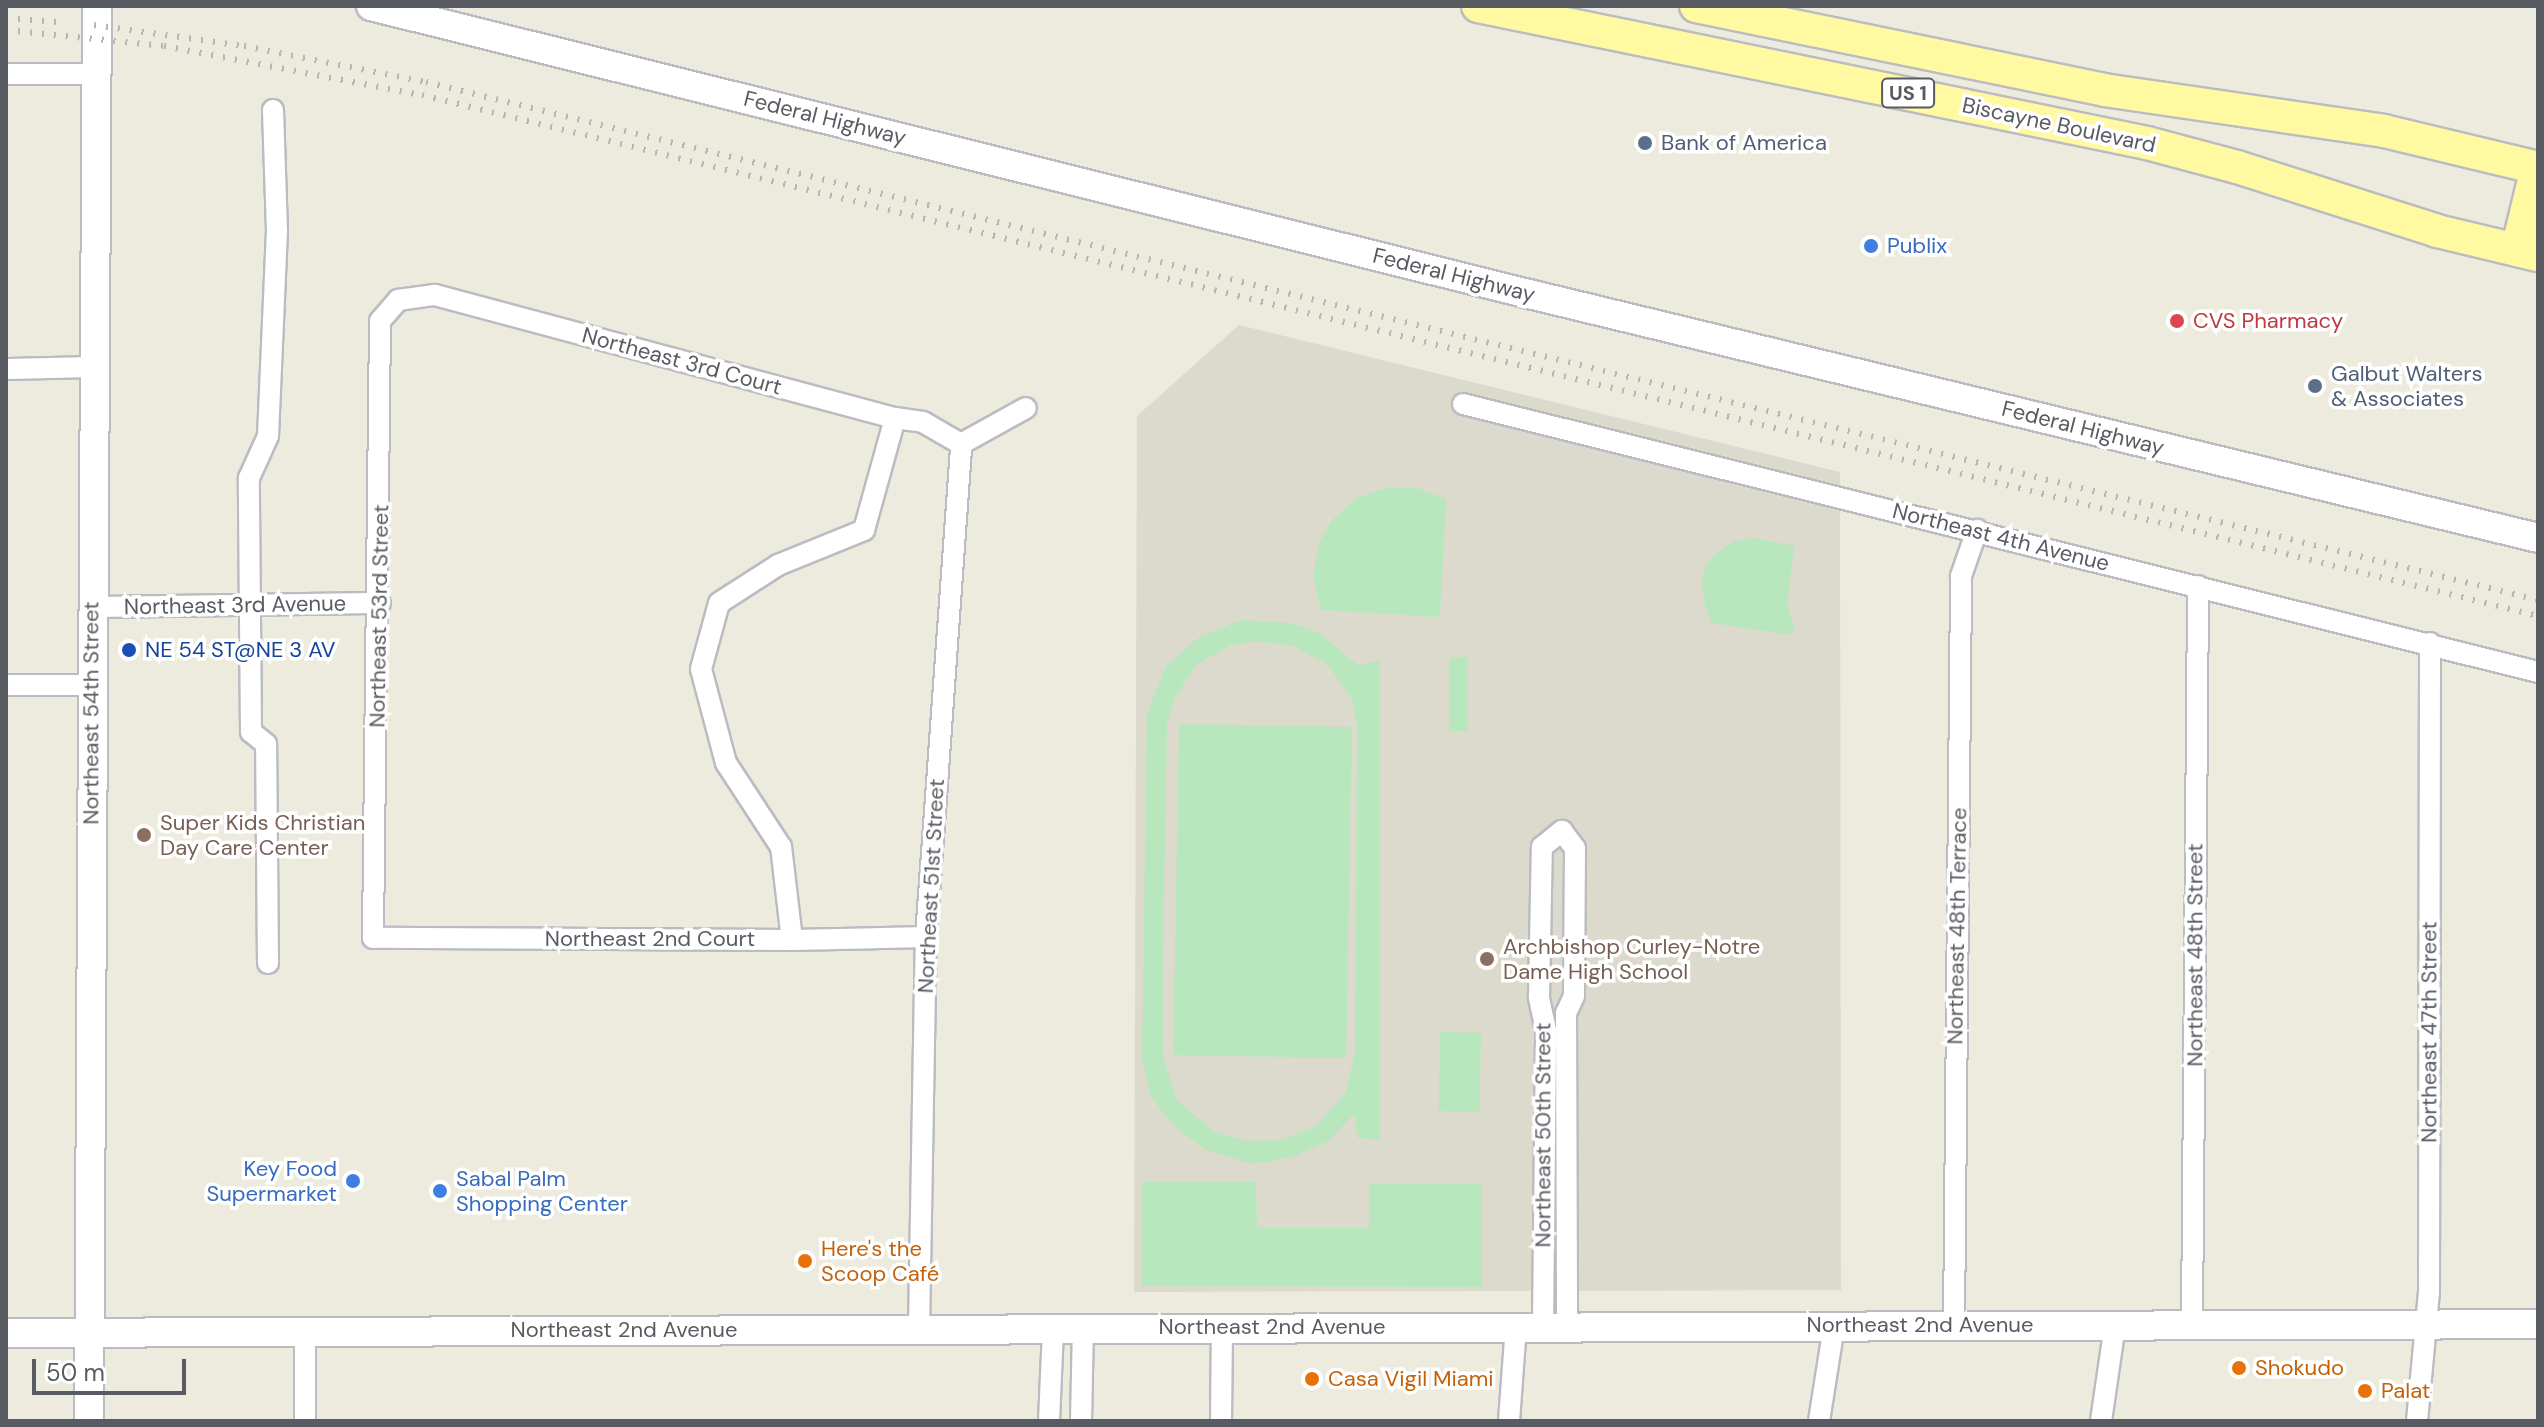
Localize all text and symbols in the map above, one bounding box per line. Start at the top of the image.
road number: US 1 [1880,77,1936,109]
street label: Federal Highway [741,85,909,151]
street label: Biscayne Boulevard [1960,92,2158,158]
place label: Bank of America [1661,130,1827,156]
marker: Bank of America [1636,134,1654,152]
place label: Publix [1887,233,1947,259]
marker: Publix [1862,237,1880,255]
street label: Federal Highway [1370,242,1538,308]
place label: CVS Pharmacy [2193,308,2343,334]
marker: CVS Pharmacy [2168,312,2186,330]
street label: Northeast 3rd Court [579,322,785,400]
place label: Galbut Walters & Associates [2331,360,2482,412]
marker: Galbut Walters & Associates [2306,377,2324,395]
street label: Federal Highway [1999,395,2167,461]
street label: Northeast 4th Avenue [1890,497,2112,577]
street label: Northeast 53rd Street [364,504,394,728]
street label: Northeast 3rd Avenue [124,590,346,620]
street label: Northeast 54th Street [78,601,104,825]
place label: NE 54 ST@NE 3 AV [145,637,335,663]
marker: NE 54 ST@NE 3 AV [120,641,138,659]
street label: Northeast 51st Street [912,778,950,994]
street label: Northeast 48th Terrace [1942,807,1972,1045]
place label: Super Kids Christian Day Care Center [160,809,365,860]
marker: Super Kids Christian Day Care Center [135,826,153,844]
street label: Northeast 48th Street [2182,843,2208,1067]
street label: Northeast 47th Street [2416,921,2442,1143]
street label: Northeast 2nd Court [545,926,755,952]
place label: Archbishop Curley-Notre Dame High School [1503,933,1760,984]
marker: Archbishop Curley-Notre Dame High School [1478,950,1496,968]
street label: Northeast 50th Street [1530,1022,1556,1248]
place label: Key Food Supermarket [206,1155,337,1206]
place label: Sabal Palm Shopping Center [456,1165,628,1216]
marker: Key Food Supermarket [344,1172,362,1190]
marker: Sabal Palm Shopping Center [431,1182,449,1200]
place label: Here's the Scoop Café [821,1235,939,1286]
marker: Here's the Scoop Café [796,1252,814,1270]
street label: Northeast 2nd Avenue [1807,1312,2033,1338]
street label: Northeast 2nd Avenue [1159,1314,1385,1340]
street label: Northeast 2nd Avenue [511,1317,737,1343]
scale bar [36,1343,190,1393]
place label: Shokudo [2255,1355,2344,1381]
text: 50 m [46,1357,105,1388]
marker: Shokudo [2230,1359,2248,1377]
place label: Casa Vigil Miami [1328,1366,1494,1392]
marker: Casa Vigil Miami [1303,1370,1321,1388]
place label: Palat [2381,1378,2430,1404]
marker: Palat [2356,1382,2374,1400]

